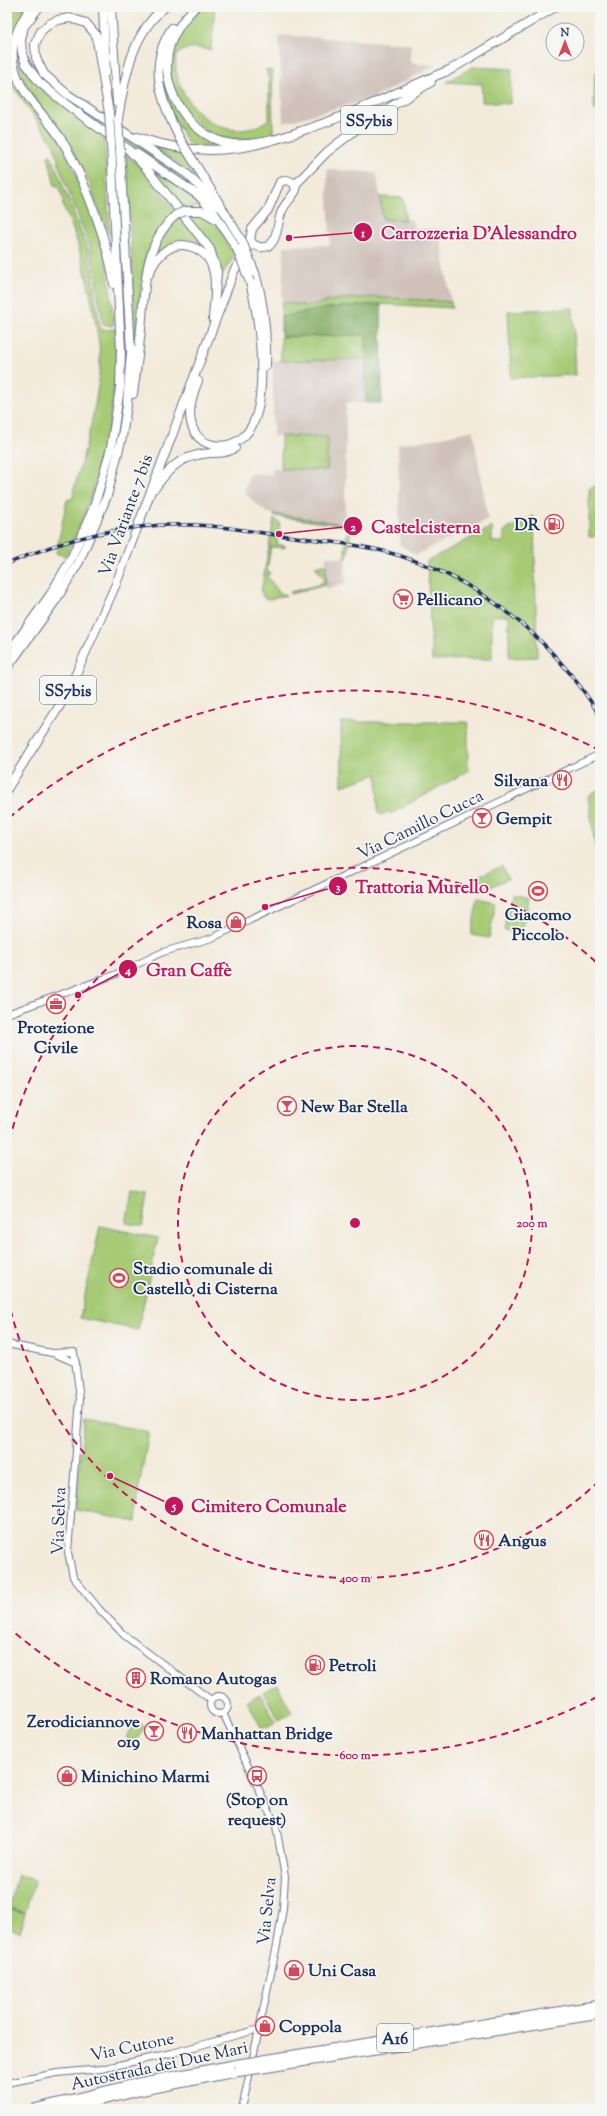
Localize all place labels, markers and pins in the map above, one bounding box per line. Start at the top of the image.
callout: Carrozzeria D'Alessandro [353,217,585,247]
callout: Castelcisterna [343,511,488,541]
fuel station icon: DR [543,513,565,535]
place label: DR [514,514,541,538]
supermarket icon: Pellicano [392,588,414,610]
place label: Pellicano [417,589,483,613]
restaurant icon: Silvana [551,769,573,791]
place label: Silvana [494,770,548,794]
bar icon: Gempit [471,807,493,829]
place label: Gempit [496,808,552,832]
callout: Trattoria Murello [328,871,497,901]
sports icon: Giacomo Piccolo [527,880,549,902]
place label: Giacomo Piccolo [505,904,571,948]
shop icon: Rosa [225,911,247,933]
place label: Rosa [186,912,222,936]
callout: Gran Caffè [118,954,240,984]
office icon: Protezione Civile [45,993,67,1015]
place label: Protezione Civile [18,1017,95,1061]
bar icon: New Bar Stella [276,1095,298,1117]
place label: New Bar Stella [301,1096,408,1120]
centre of rings [348,1216,362,1230]
place label: Stadio comunale di Castello di Cisterna [133,1258,278,1302]
sports icon: Stadio comunale di Castello di Cisterna [108,1267,130,1289]
callout: Cimitero Comunale [164,1491,355,1521]
restaurant icon: Angus [473,1529,495,1551]
place label: Angus [498,1530,547,1554]
fuel station icon: Petroli [304,1654,326,1676]
place label: Petroli [329,1655,377,1679]
building icon: Romano Autogas [125,1667,147,1689]
place label: Romano Autogas [150,1668,277,1692]
place label: Zerodiciannove 019 [27,1711,140,1755]
bar icon: Zerodiciannove 019 [143,1720,165,1742]
restaurant icon: Manhattan Bridge [176,1722,198,1744]
place label: Manhattan Bridge [201,1723,333,1747]
shop icon: Minichino Marmi [56,1765,78,1787]
bus stop icon: (Stop on request) [246,1765,268,1787]
place label: Minichino Marmi [81,1766,210,1790]
place label: (Stop on request) [226,1789,289,1833]
shop icon: Uni Casa [283,1959,305,1981]
place label: Uni Casa [308,1960,376,1984]
shop icon: Coppola [254,2015,276,2037]
place label: Coppola [279,2016,342,2040]

